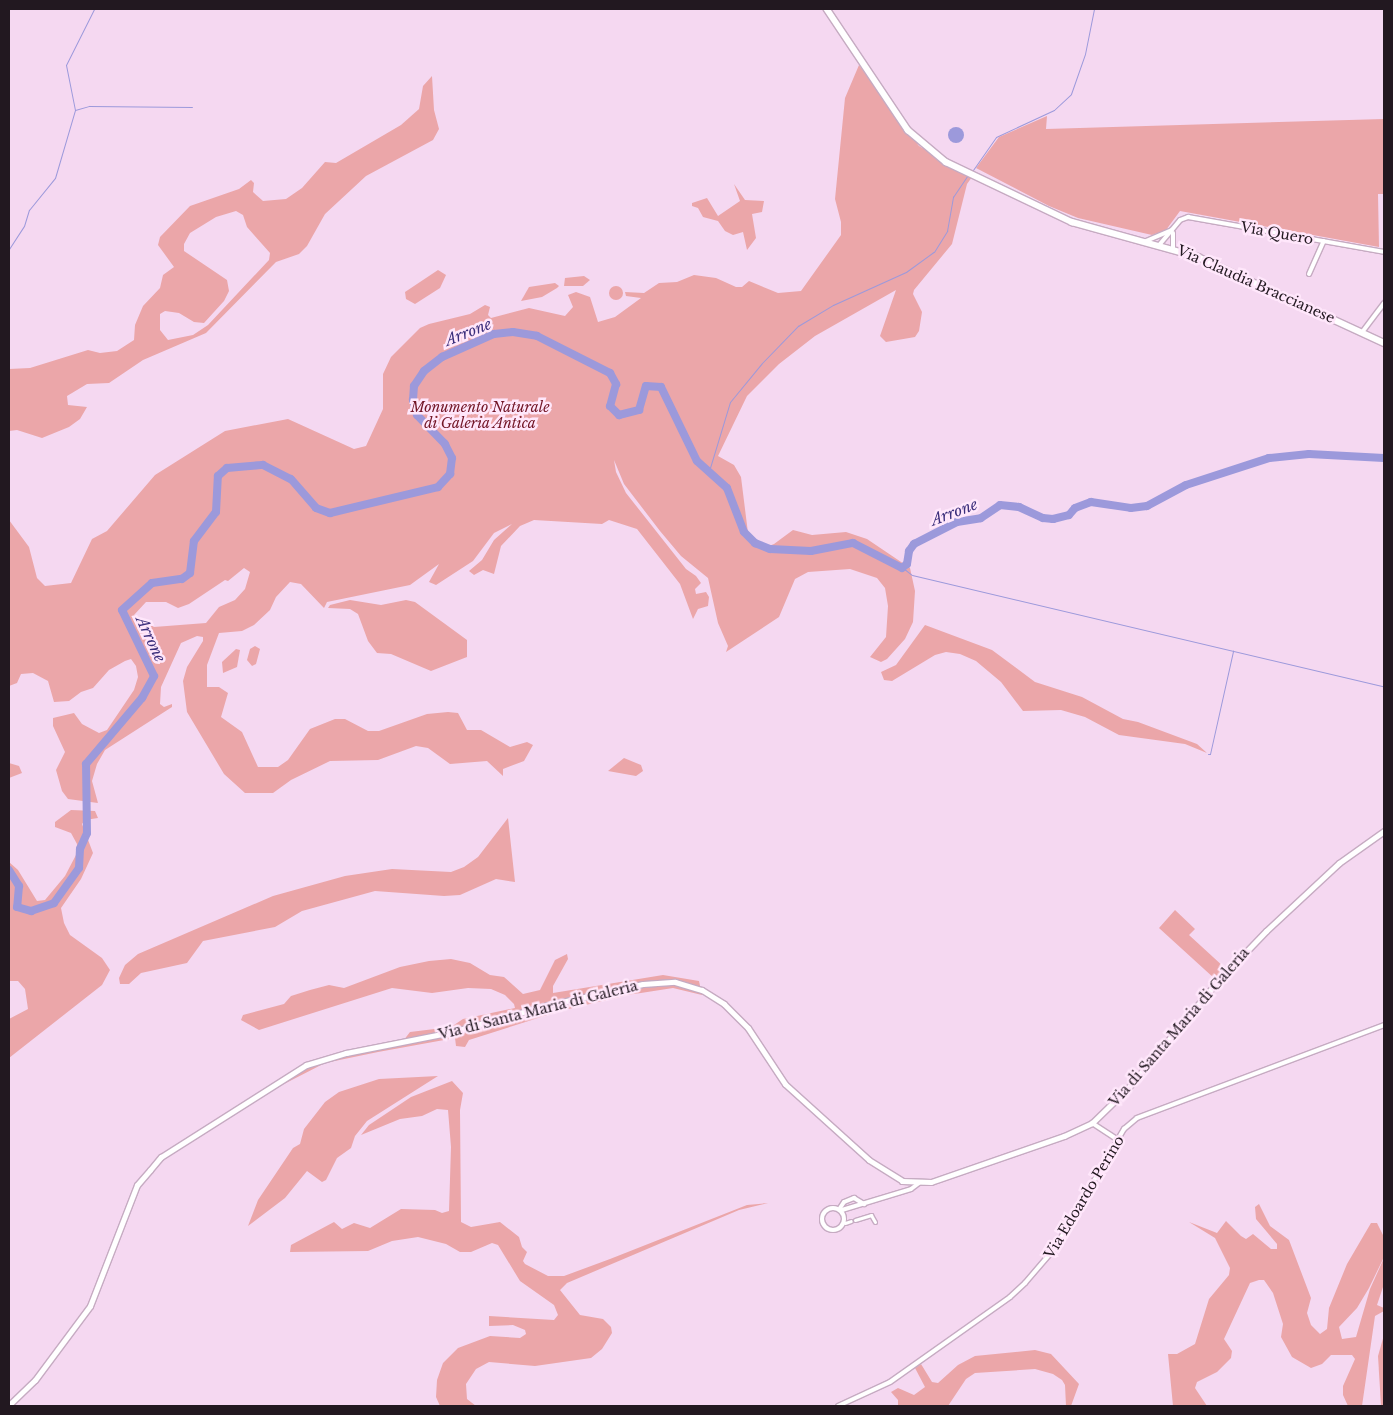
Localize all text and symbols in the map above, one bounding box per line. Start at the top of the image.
street label: Via Quero [1239,218,1315,248]
street label: Via Claudia Braccianese [1174,242,1338,326]
water label: Arrone [442,315,494,349]
park label: Monumento Naturale di Galeria Antica [410,399,550,432]
water label: Arrone [928,495,980,529]
water label: Arrone [133,613,169,665]
street label: Via di Santa Maria di Galeria [1105,944,1253,1110]
street label: Via di Santa Maria di Galeria [436,977,640,1043]
street label: Via Edoardo Perino [1041,1132,1127,1262]

